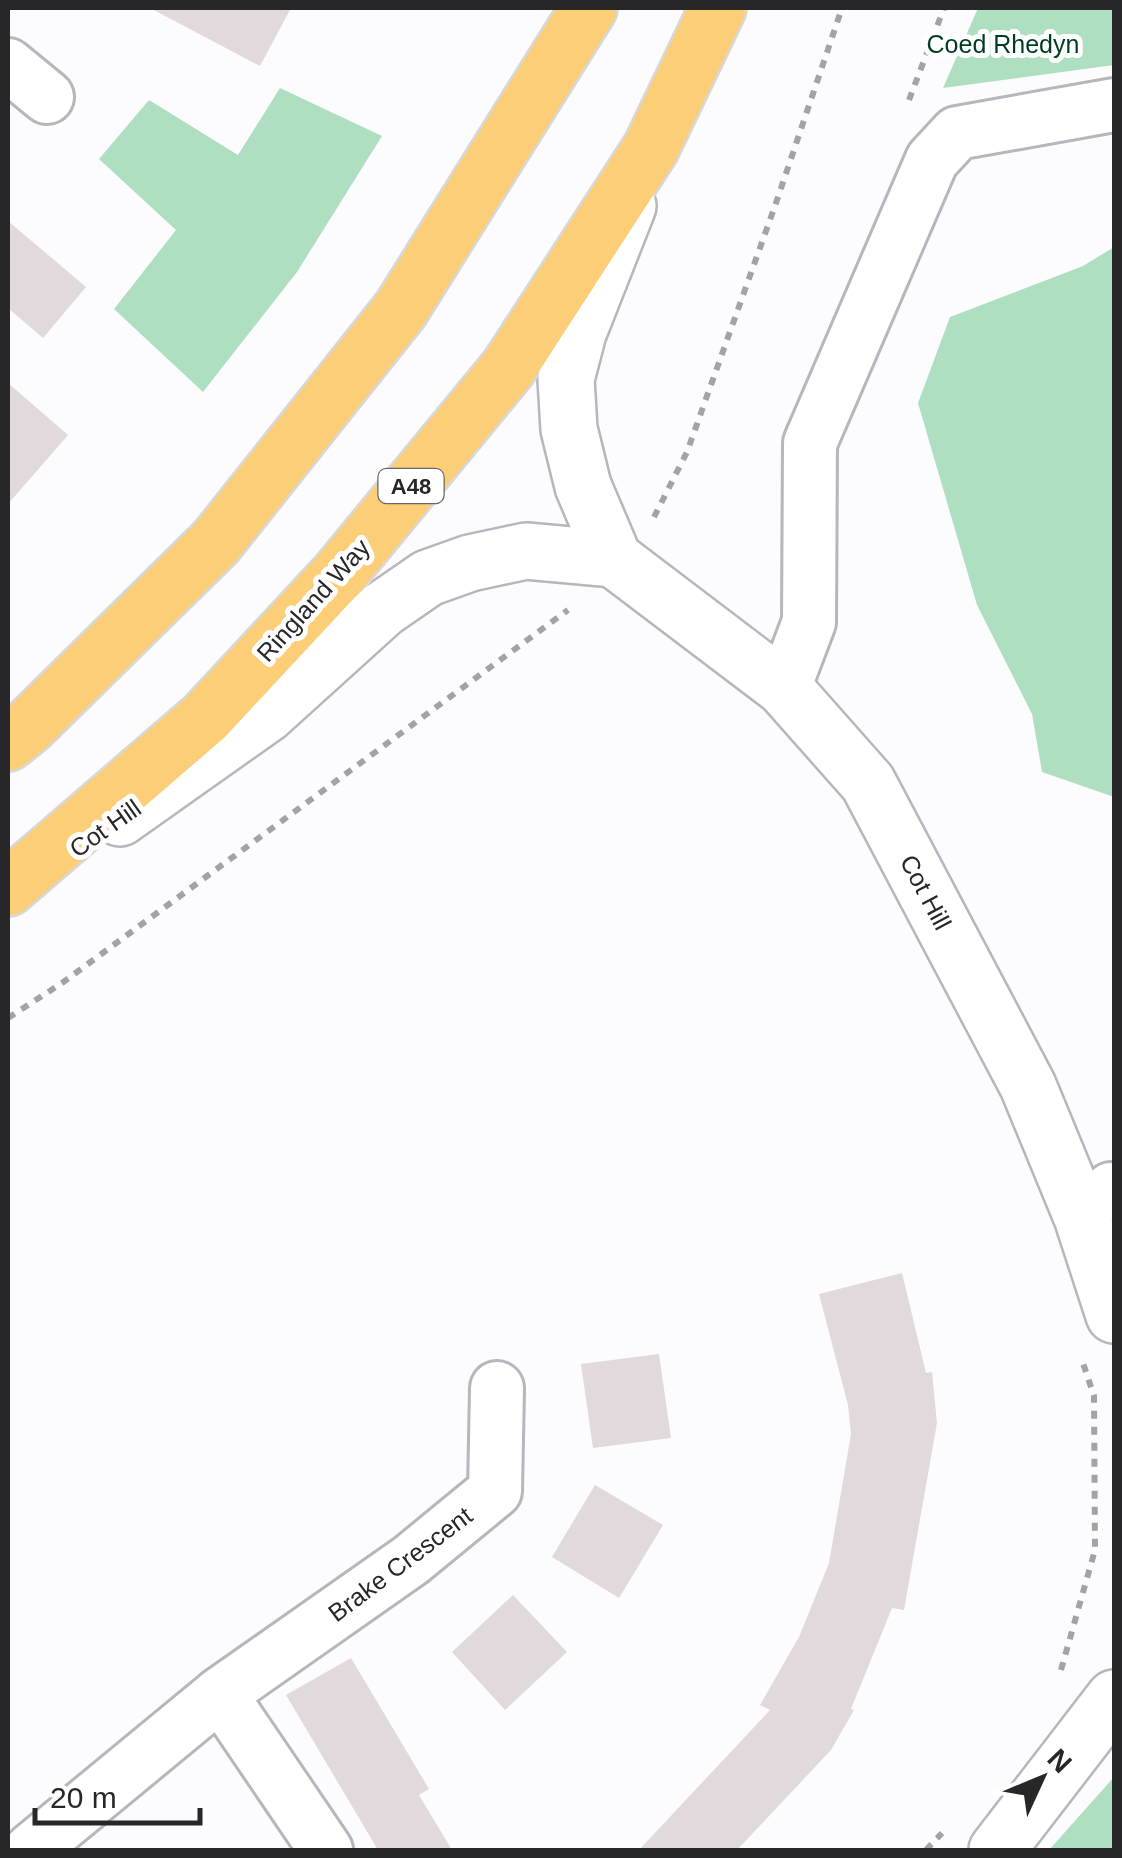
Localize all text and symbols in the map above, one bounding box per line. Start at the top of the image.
park label: Coed Rhedyn [927,30,1079,58]
road number: A48 [378,469,444,503]
street label: Ringland Way [251,533,375,667]
street label: Cot Hill [64,793,146,863]
street label: Cot Hill [895,850,957,934]
street label: Brake Crescent [323,1501,477,1627]
north arrow [992,1728,1092,1828]
text: N [1041,1743,1078,1779]
scale bar [35,1763,200,1825]
text: 20 m [50,1781,117,1814]

